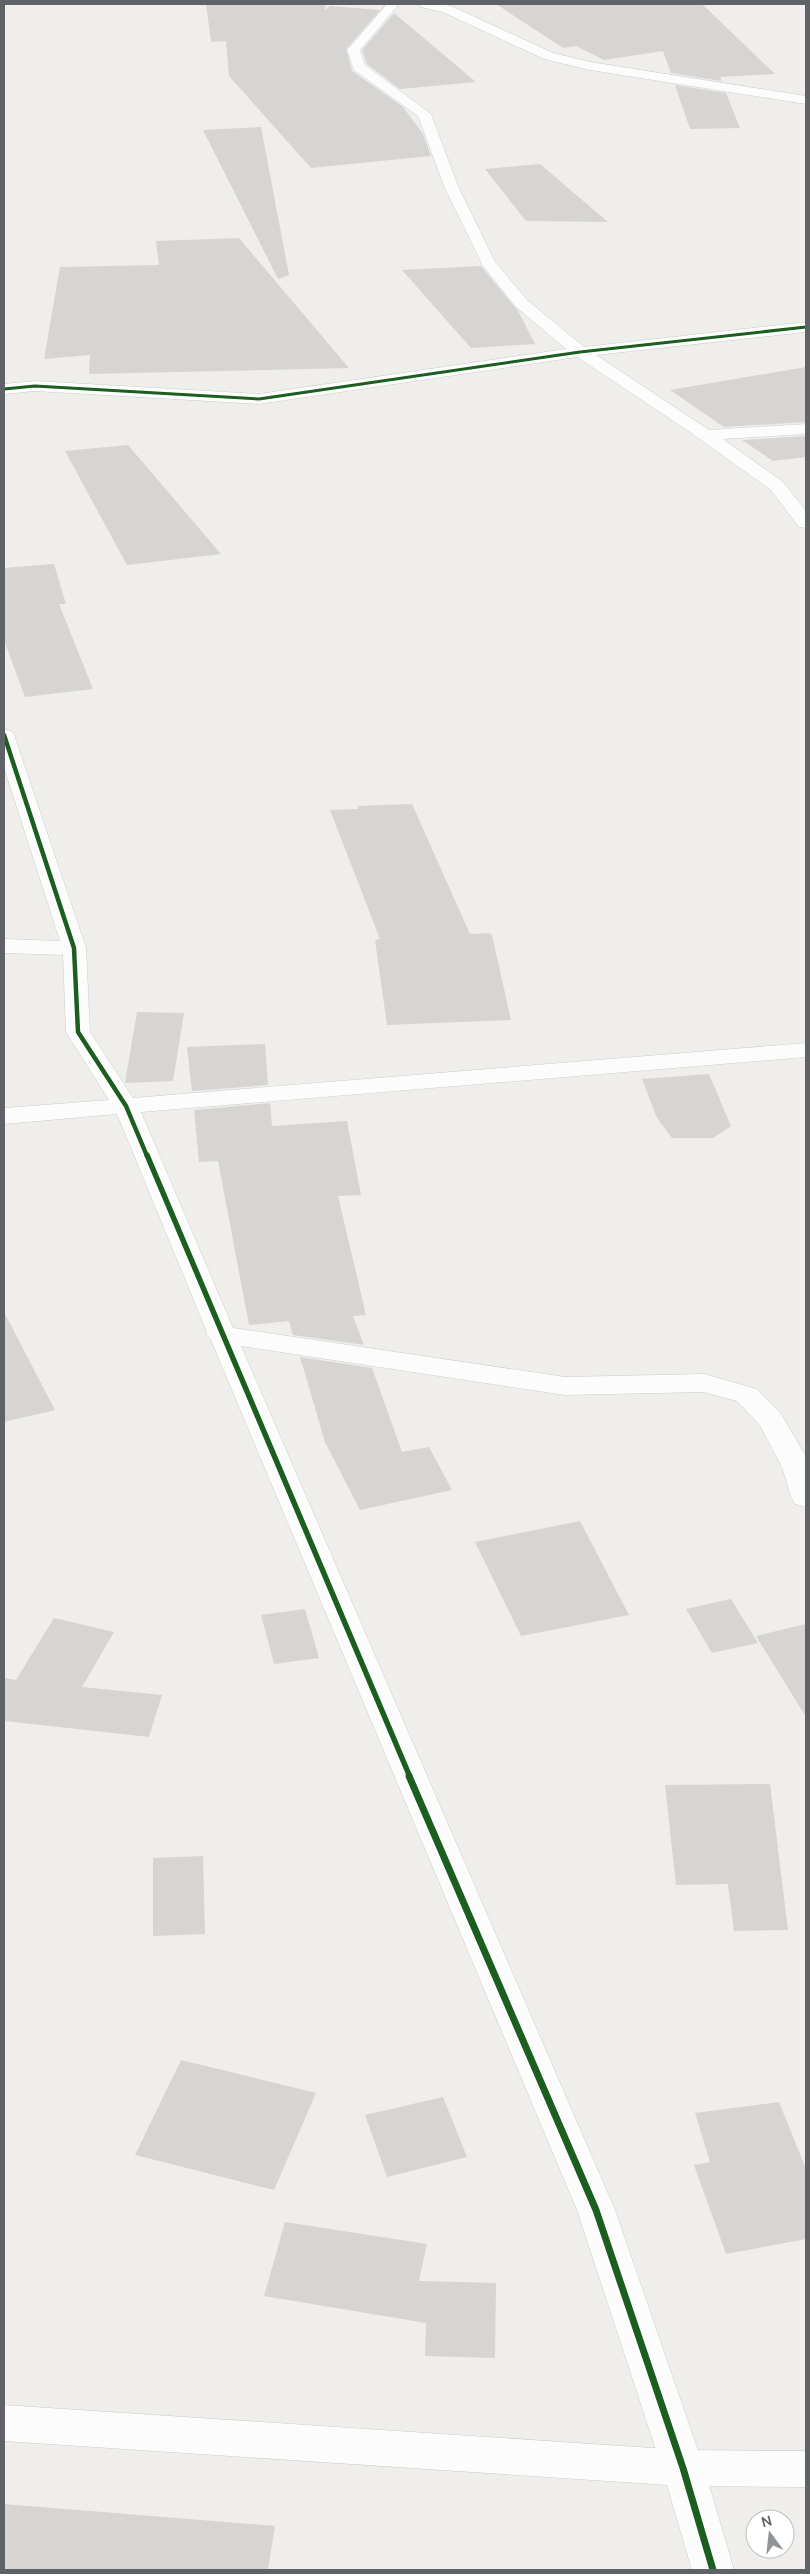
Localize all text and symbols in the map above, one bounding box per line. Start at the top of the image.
north arrow [745,2509,795,2559]
text: N [759,2510,774,2531]

